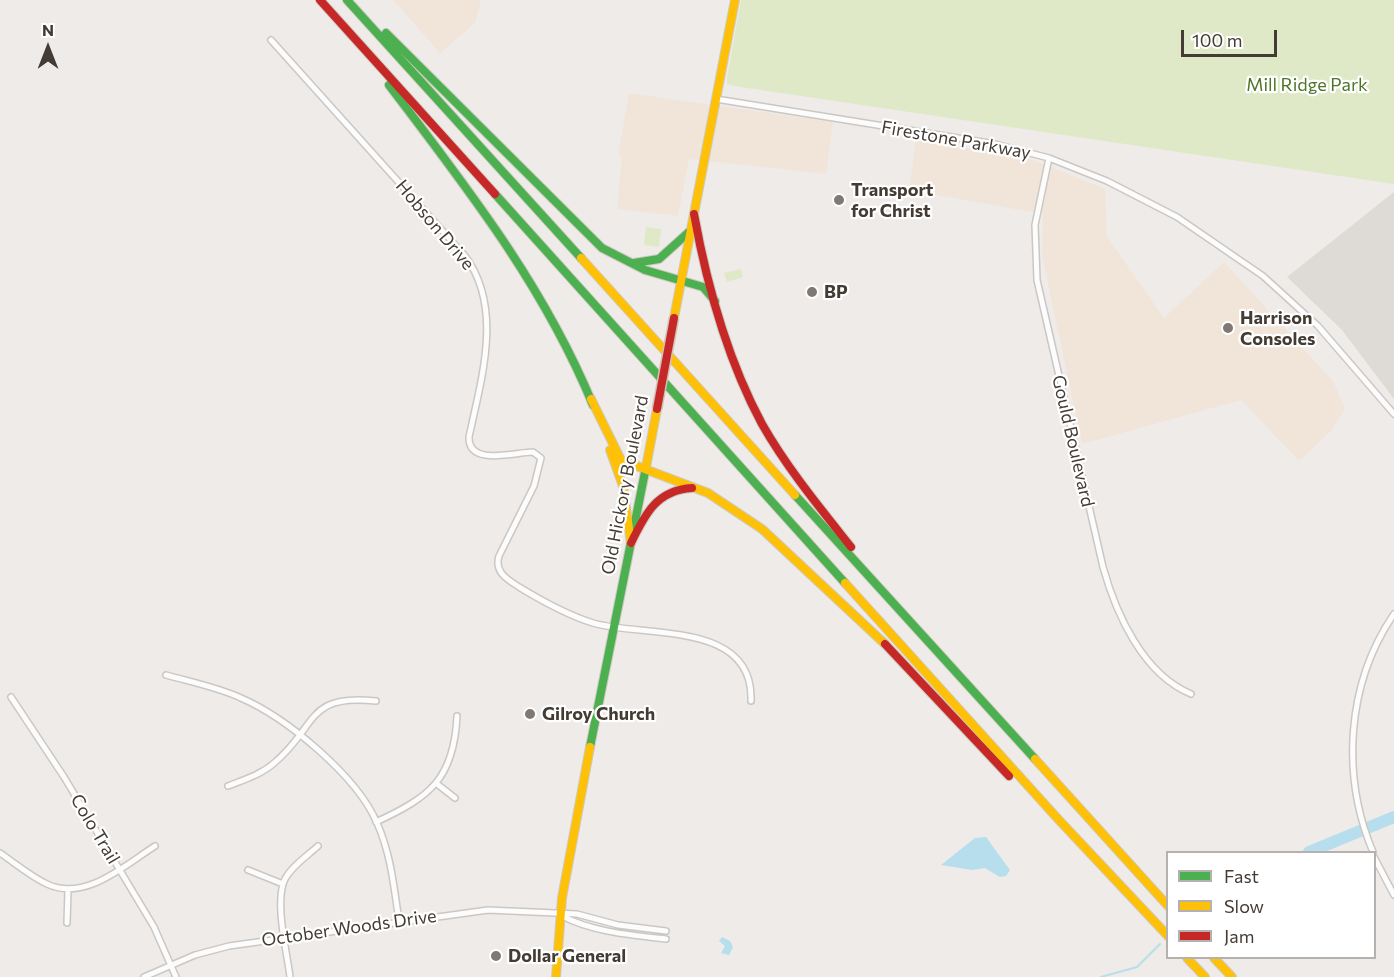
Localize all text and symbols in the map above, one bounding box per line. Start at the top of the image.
north arrow [18,18,78,78]
scale bar [1184,18,1280,56]
text: N [42,20,54,39]
text: 100 m [1192,29,1242,51]
park label: Mill Ridge Park [1246,74,1368,96]
street label: Firestone Parkway [880,116,1032,164]
street label: Hobson Drive [391,176,479,274]
place label: Transport for Christ [851,179,933,222]
marker: Transport for Christ [832,193,846,207]
place label: BP [824,281,848,303]
marker: BP [805,285,819,299]
place label: Harrison Consoles [1240,307,1315,350]
marker: Harrison Consoles [1221,321,1235,335]
street label: Gould Boulevard [1047,373,1099,509]
street label: Old Hickory Boulevard [597,394,653,576]
place label: Gilroy Church [542,703,655,725]
marker: Gilroy Church [523,707,537,721]
street label: Colo Trail [66,790,124,868]
legend [1166,851,1376,959]
text: Fast [1224,865,1259,887]
text: Slow [1224,895,1264,917]
street label: October Woods Drive [260,905,438,951]
text: Jam [1224,925,1254,947]
place label: Dollar General [508,945,626,967]
marker: Dollar General [489,949,503,963]

